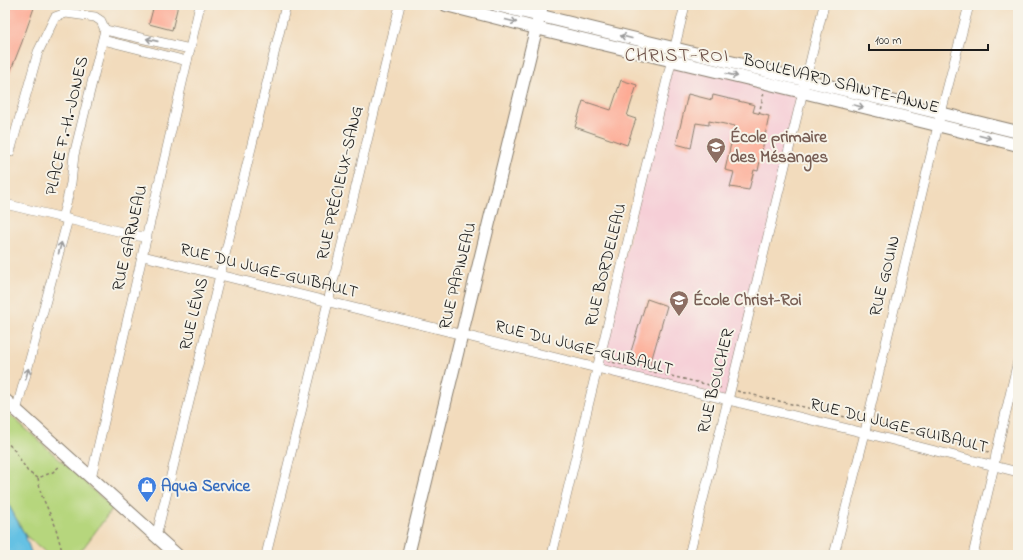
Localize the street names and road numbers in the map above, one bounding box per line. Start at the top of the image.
street label: BOULEVARD SAINTE-ANNE [739,47,942,121]
street label: PLACE F.-H.-JONES [39,54,95,198]
street label: RUE PRÉCIEUX-SANG [310,104,370,262]
street label: RUE GARNEAU [106,182,154,294]
street label: RUE BORDELEAU [579,200,633,329]
street label: RUE PAPINEAU [433,219,483,332]
street label: RUE GOUIN [863,233,907,319]
street label: RUE DU JUGE-GUIBAULT [177,237,361,305]
street label: RUE LÉVIS [173,275,215,353]
street label: RUE DU JUGE-GUIBAULT [492,314,676,382]
street label: RUE BOUCHER [691,326,741,436]
street label: RUE DU JUGE-GUIBAULT [807,392,991,460]

